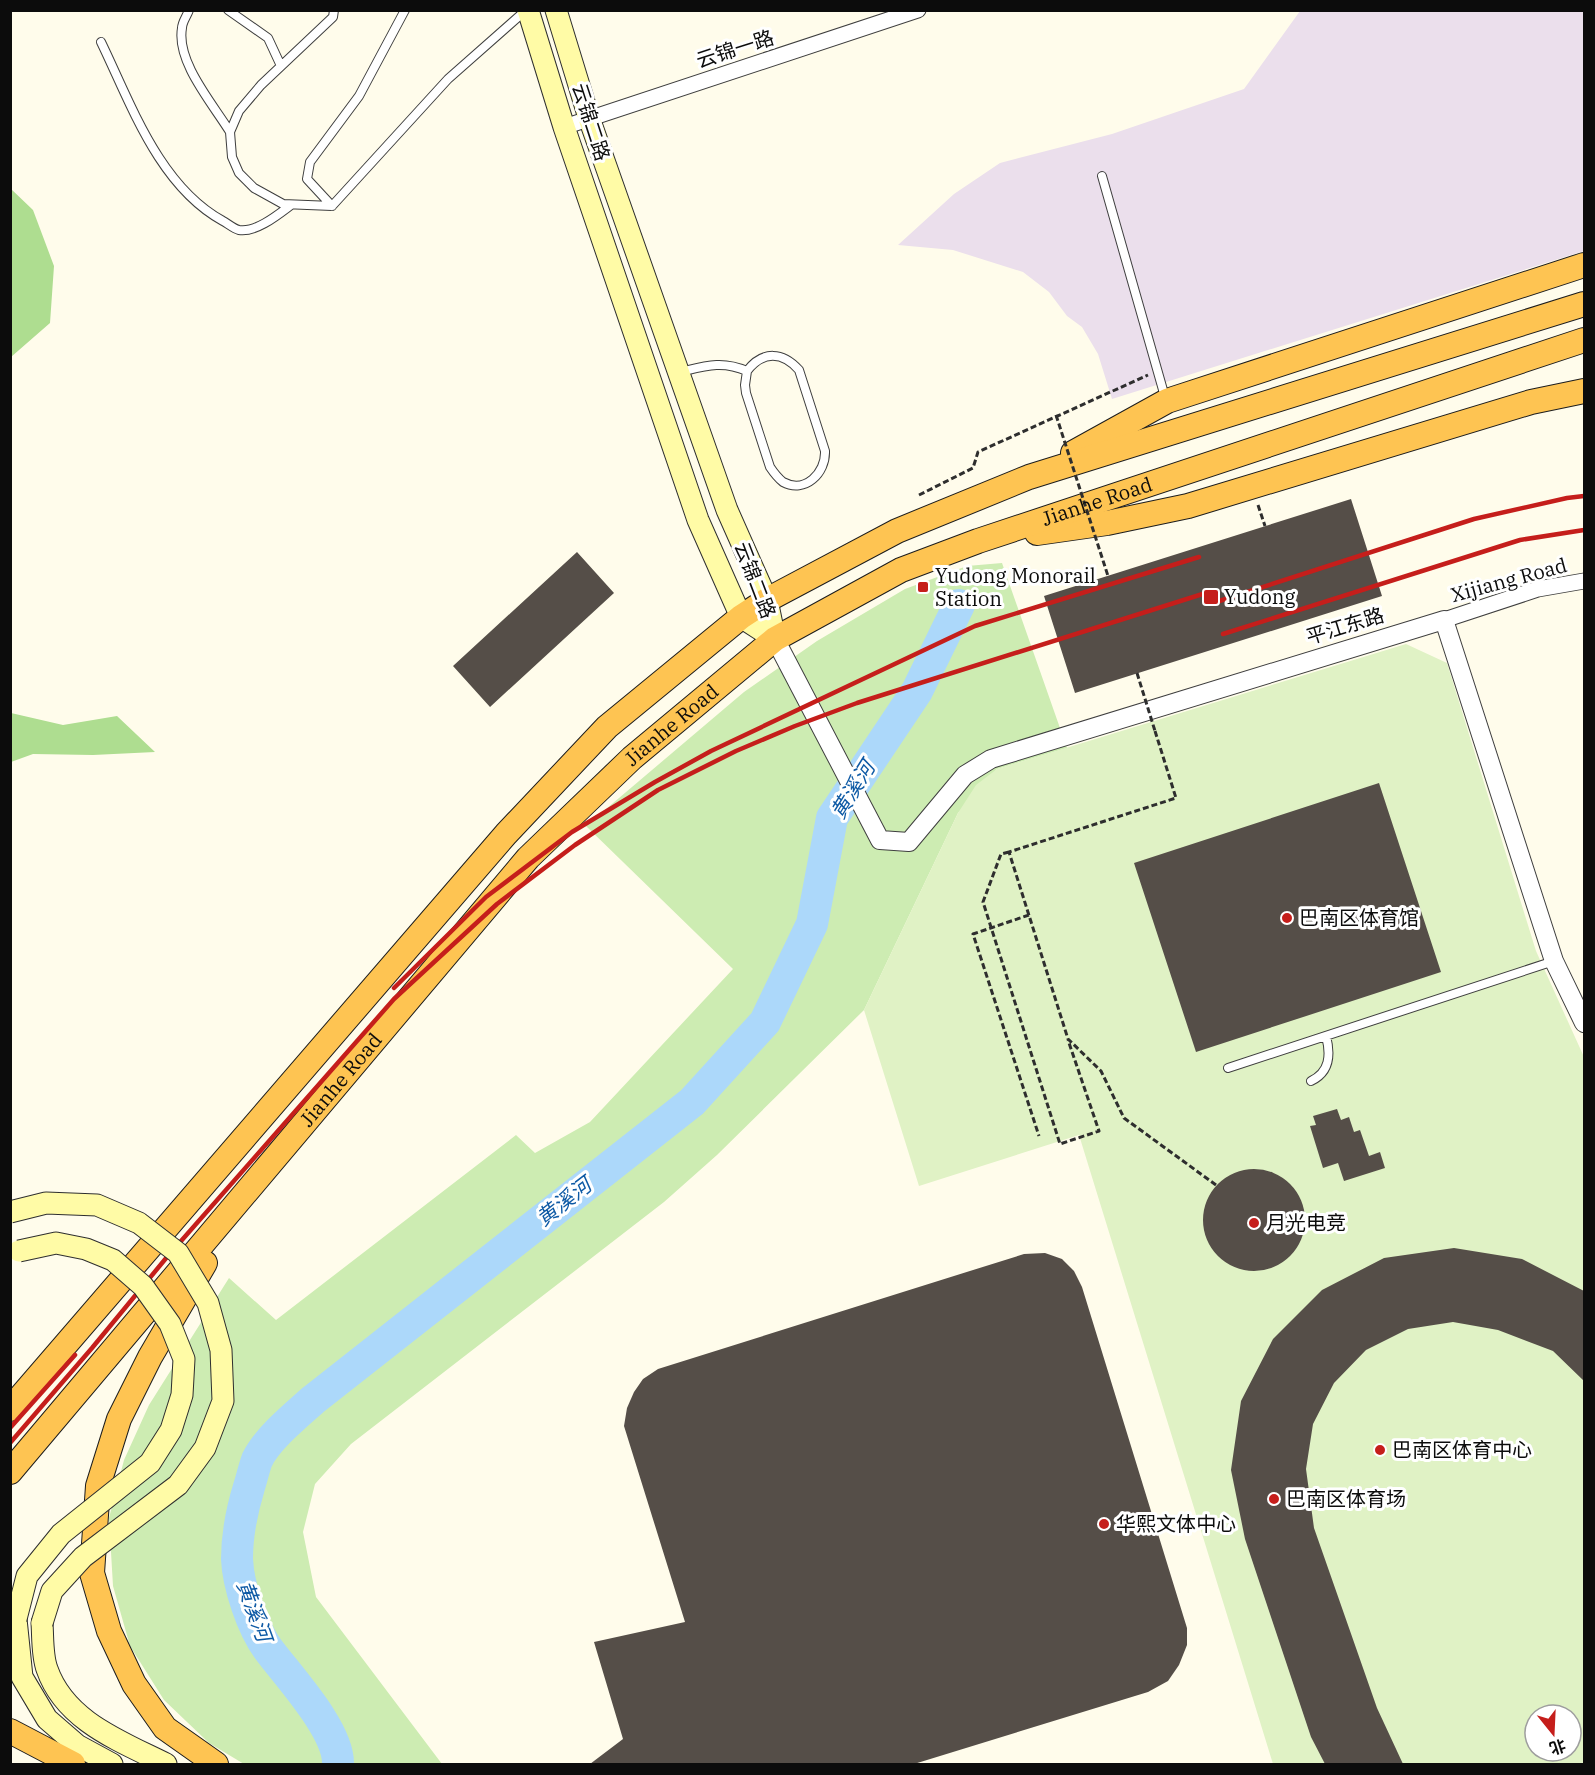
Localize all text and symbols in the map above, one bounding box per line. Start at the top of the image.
street label: 云锦一路 [693,23,777,74]
street label: 云锦二路 [566,80,617,164]
street label: Jianhe Road [1038,470,1156,532]
street label: 云锦二路 [729,538,782,622]
street label: Xijiang Road [1448,551,1570,608]
place label: Yudong Monorail Station [935,562,1096,612]
marker: Yudong Monorail Station [916,580,930,594]
place label: Yudong [1224,583,1295,610]
marker: Yudong [1202,588,1220,606]
street label: 平江东路 [1303,601,1387,650]
street label: Jianhe Road [618,678,724,772]
water label: 黄溪河 [824,752,883,824]
place label: 巴南区体育馆 [1299,904,1419,931]
marker: 巴南区体育馆 [1280,911,1294,925]
street label: Jianhe Road [293,1027,388,1132]
water label: 黄溪河 [530,1168,600,1232]
place label: 月光电竞 [1266,1209,1346,1236]
marker: 月光电竞 [1247,1216,1261,1230]
place label: 巴南区体育中心 [1392,1436,1532,1463]
marker: 巴南区体育中心 [1373,1443,1387,1457]
place label: 巴南区体育场 [1286,1485,1406,1512]
marker: 巴南区体育场 [1267,1492,1281,1506]
place label: 华熙文体中心 [1116,1510,1236,1537]
marker: 华熙文体中心 [1097,1517,1111,1531]
water label: 黄溪河 [231,1576,280,1649]
north arrow [1523,1703,1583,1763]
text: 北 [1547,1735,1568,1759]

